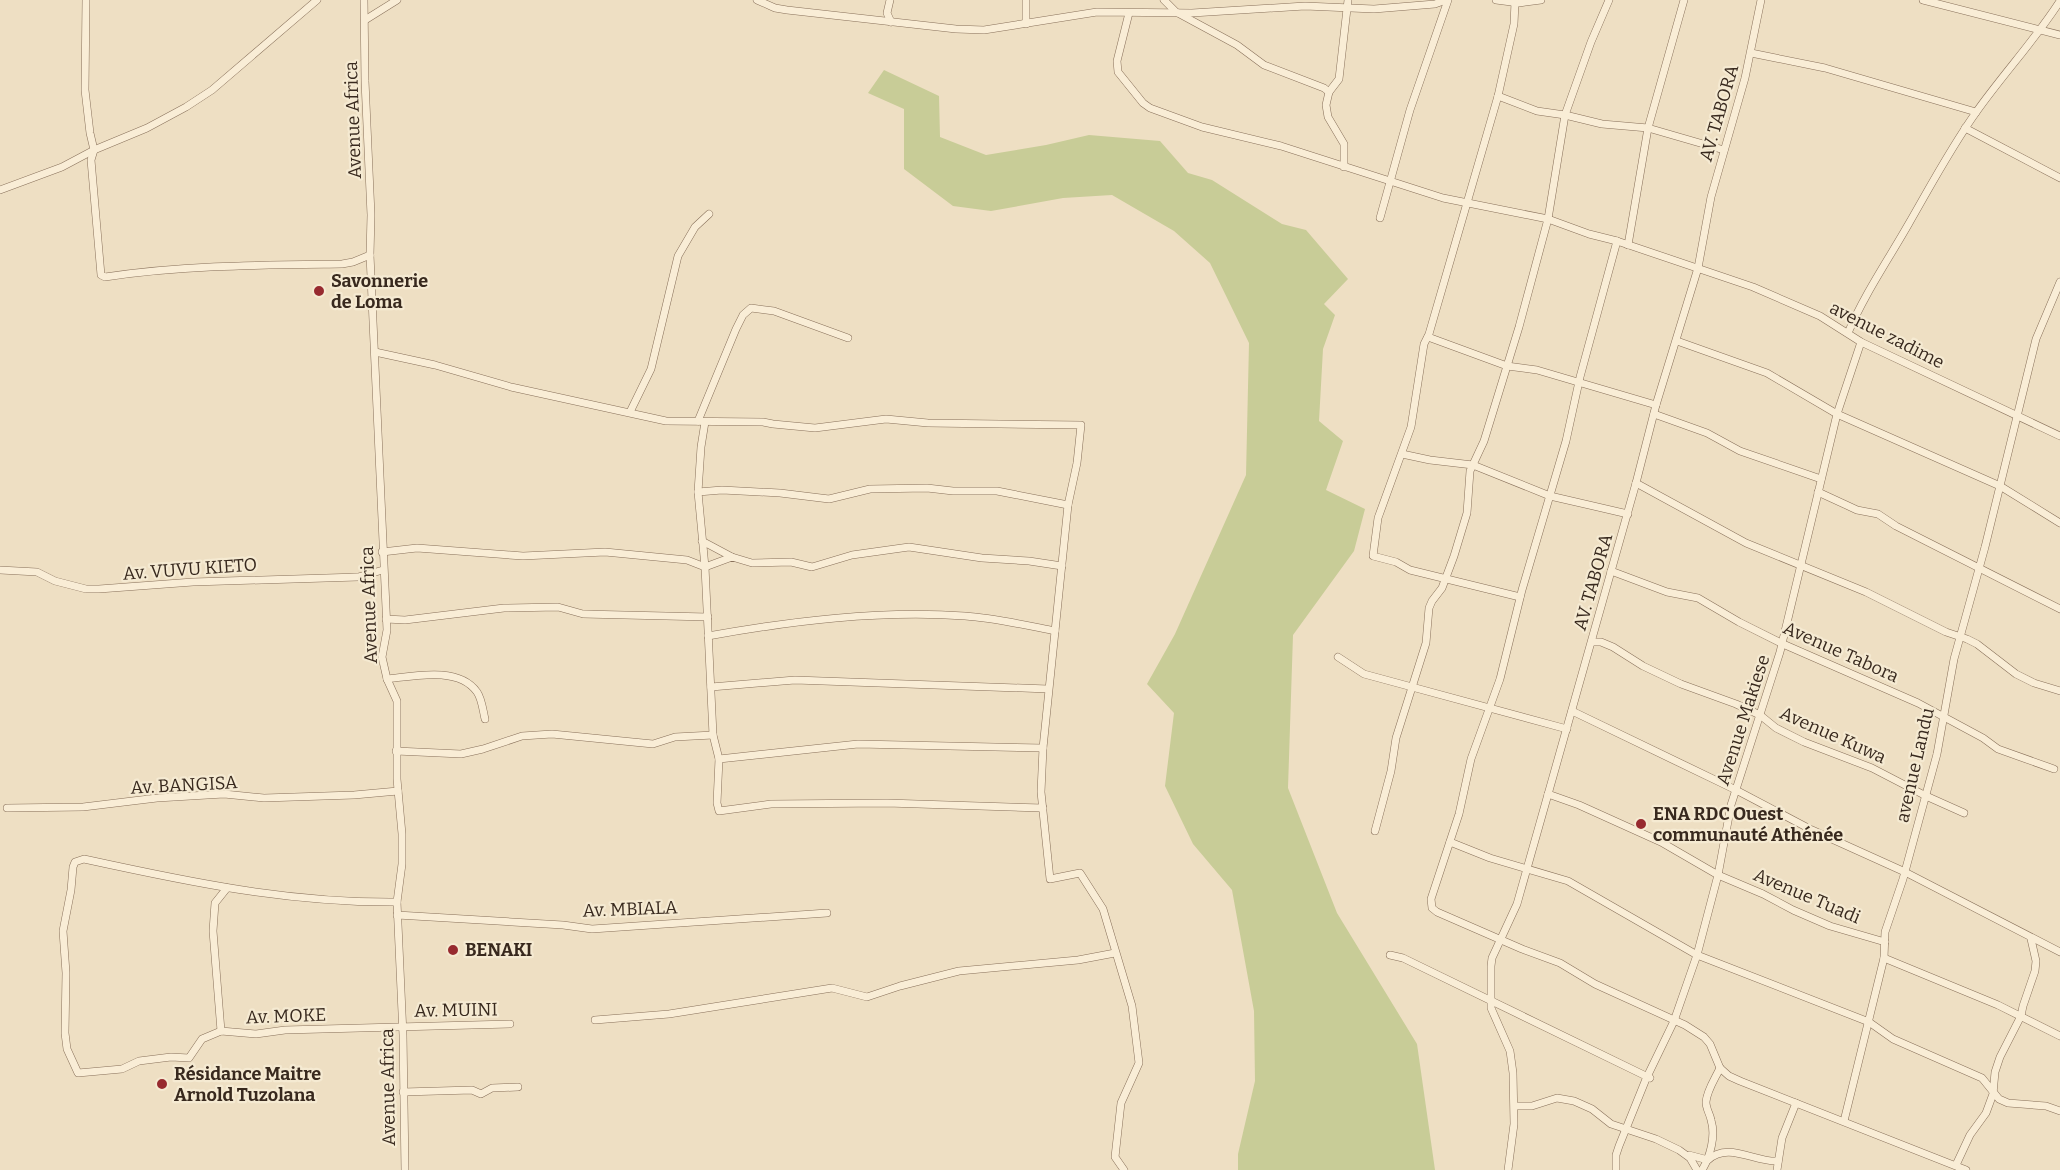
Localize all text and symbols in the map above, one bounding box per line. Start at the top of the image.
street label: Avenue Africa [340,61,366,179]
street label: AV. TABORA [1695,62,1743,164]
place label: Savonnerie de Loma [331,270,428,313]
marker: Savonnerie de Loma [312,284,326,298]
street label: avenue zadime [1826,297,1948,373]
street label: AV. TABORA [1569,531,1617,633]
street label: Avenue Africa [356,546,382,664]
street label: Av. VUVU KIETO [122,553,258,585]
street label: Avenue Tabora [1780,617,1902,687]
street label: Avenue Makiese [1712,652,1774,788]
street label: Avenue Kuwa [1777,702,1890,768]
street label: avenue Landu [1891,705,1939,825]
street label: Av. BANGISA [130,771,238,799]
place label: ENA RDC Ouest communauté Athénée [1653,803,1843,846]
marker: ENA RDC Ouest communauté Athénée [1634,817,1648,831]
street label: Avenue Tuadi [1750,864,1864,928]
street label: Av. MBIALA [582,896,678,922]
place label: BENAKI [465,939,532,961]
marker: BENAKI [446,943,460,957]
street label: Av. MUINI [414,998,498,1022]
street label: Av. MOKE [245,1004,327,1028]
street label: Avenue Africa [376,1028,400,1146]
place label: Résidance Maitre Arnold Tuzolana [174,1063,321,1106]
marker: Résidance Maitre Arnold Tuzolana [155,1077,169,1091]

